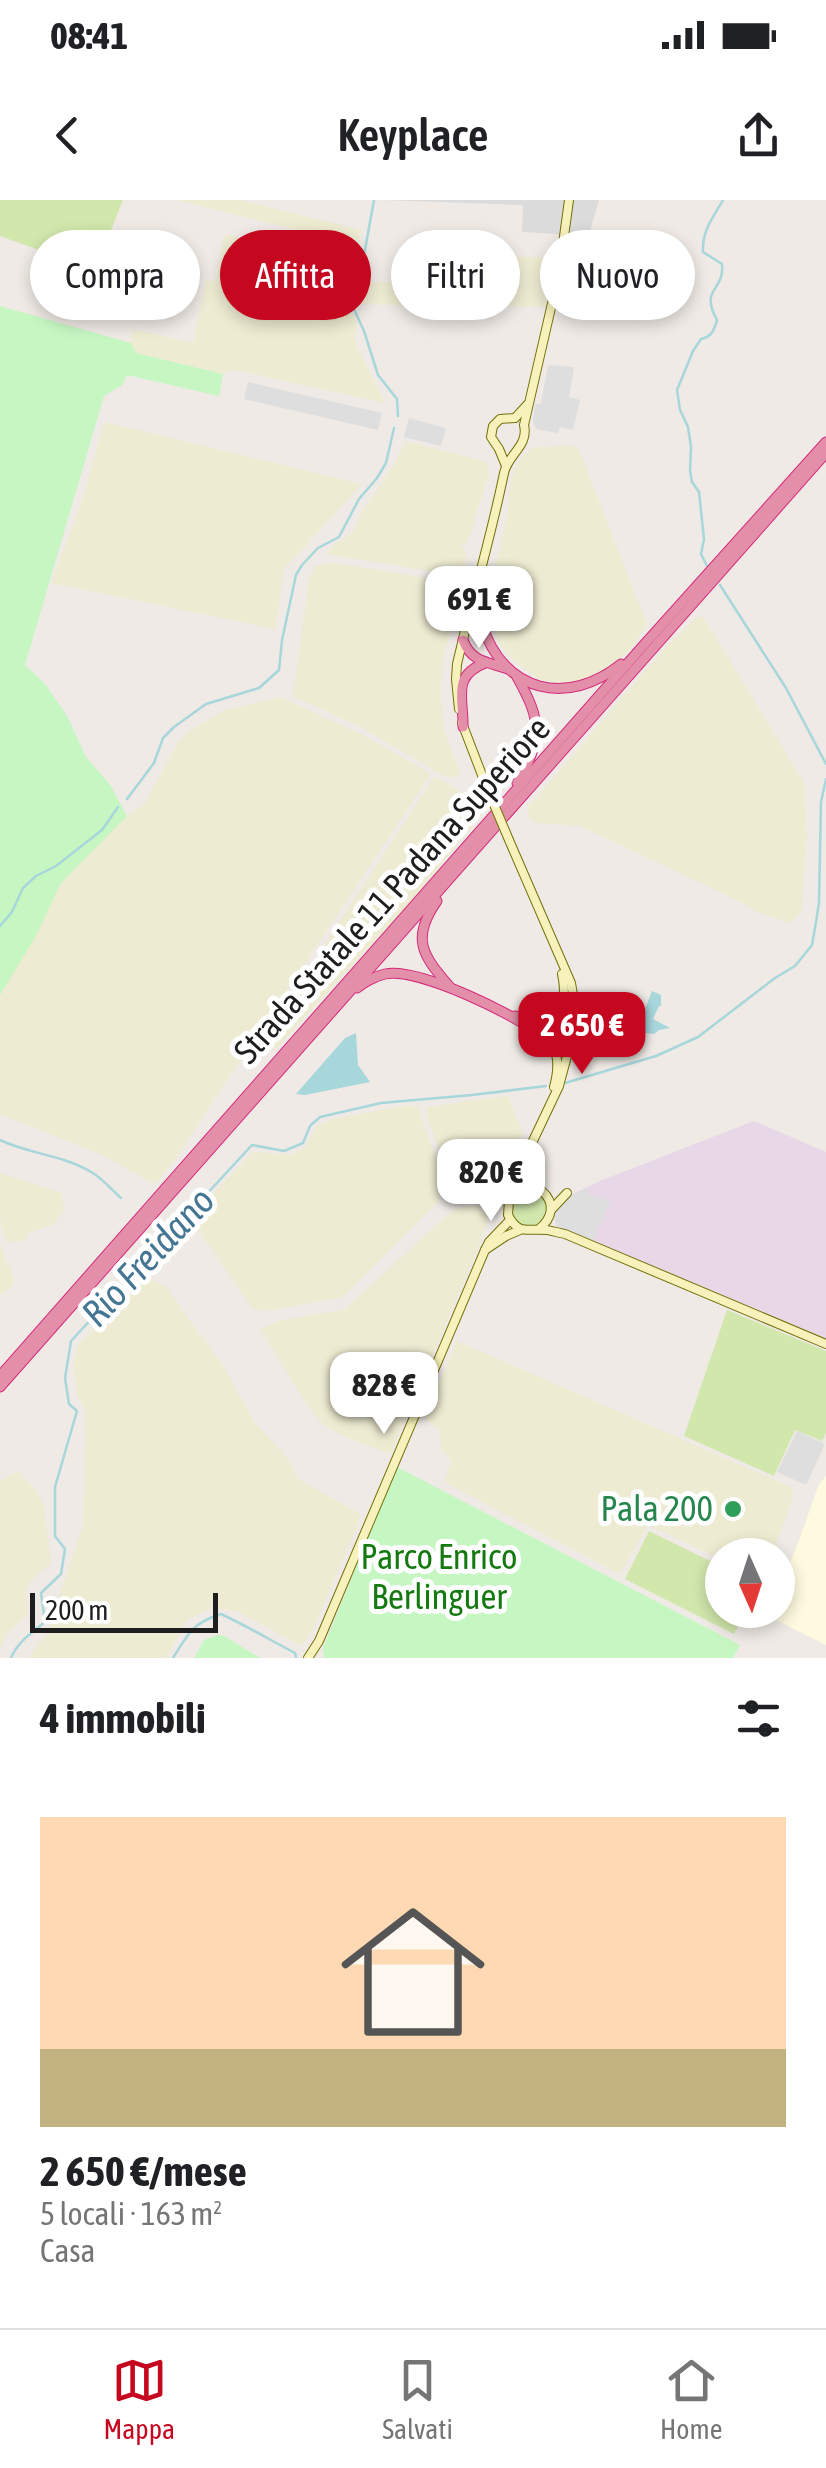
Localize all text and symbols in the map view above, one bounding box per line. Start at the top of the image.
text: 08:41 [50,14,128,57]
icon: back [40,108,95,163]
icon: share [731,108,786,163]
text: Keyplace [338,109,488,161]
chip: Compra [30,230,200,320]
chip: Affitta [220,230,371,320]
chip: Filtri [391,230,520,320]
chip: Nuovo [540,230,695,320]
pin: 691 € [409,566,549,651]
text: 691 € [447,580,511,617]
street label: Strada Statale 11 Padana Superiore [225,708,557,1071]
pin: 2 650 € [490,992,674,1077]
text: 2 650 € [540,1006,624,1043]
pin: 820 € [421,1139,561,1224]
text: 820 € [459,1153,523,1190]
water label: Rio Freidano [73,1179,222,1335]
pin: 828 € [314,1352,454,1437]
text: 828 € [352,1366,416,1403]
place label: Pala 200 [601,1488,713,1528]
marker: Pala 200 [722,1498,744,1520]
park label: Parco Enrico Berlinguer [361,1536,517,1616]
north arrow [705,1538,795,1628]
map controls [705,1538,795,1628]
scale bar [30,1588,218,1632]
text: 200 m [45,1594,108,1626]
icon: filters [731,1691,786,1746]
text: 4 immobili [40,1694,206,1742]
icon: home [323,1882,503,2062]
text: 2 650 €/mese [40,2147,247,2195]
text: 5 locali · 163 m² [40,2195,222,2232]
text: Casa [40,2232,95,2269]
tab: Mappa [104,2353,175,2445]
tab: Salvati [382,2353,453,2445]
tab: Home [660,2353,722,2445]

